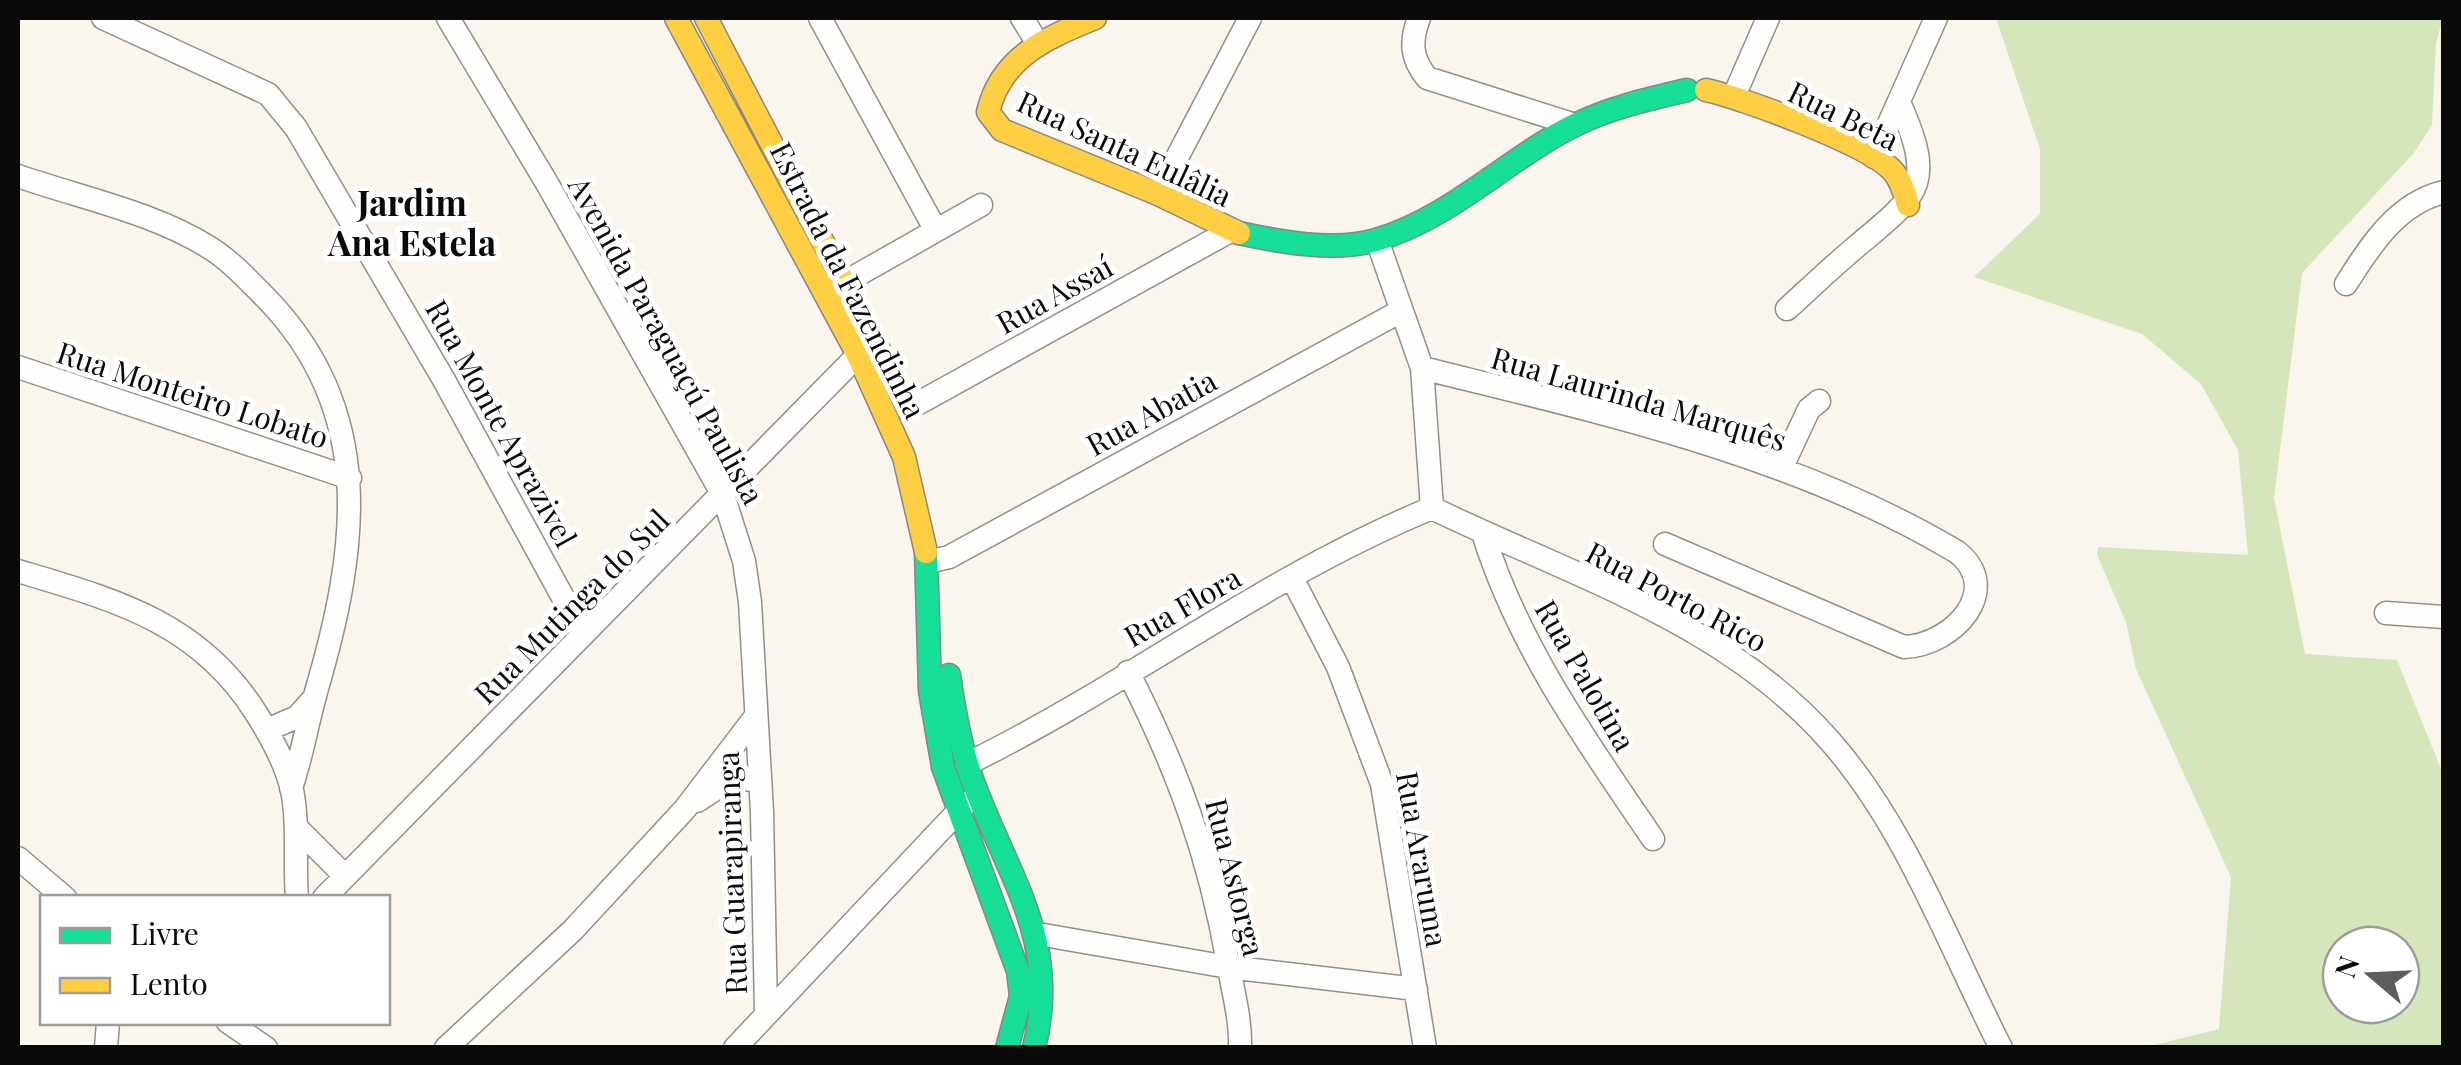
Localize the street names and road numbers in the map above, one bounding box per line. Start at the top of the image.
street label: Rua Beta [1782,71,1906,159]
street label: Rua Santa Eulâlia [1011,81,1239,215]
street label: Estrada da Fazendinha [762,135,936,425]
street label: Avenida Paraguaçú Paulista [560,168,774,511]
street label: Rua Assaí [989,246,1120,342]
street label: Rua Monte Aprazivel [417,292,587,554]
street label: Rua Monteiro Lobato [52,331,334,457]
street label: Rua Laurinda Marquês [1487,337,1791,459]
street label: Rua Abatia [1079,360,1223,464]
street label: Rua Mutinga do Sul [465,500,677,712]
street label: Rua Porto Rico [1579,531,1775,661]
street label: Rua Flora [1116,556,1248,656]
street label: Rua Palotina [1527,592,1645,758]
street label: Rua Guarapiranga [707,751,755,995]
street label: Rua Araruma [1388,768,1458,950]
street label: Rua Astorga [1197,794,1275,960]

